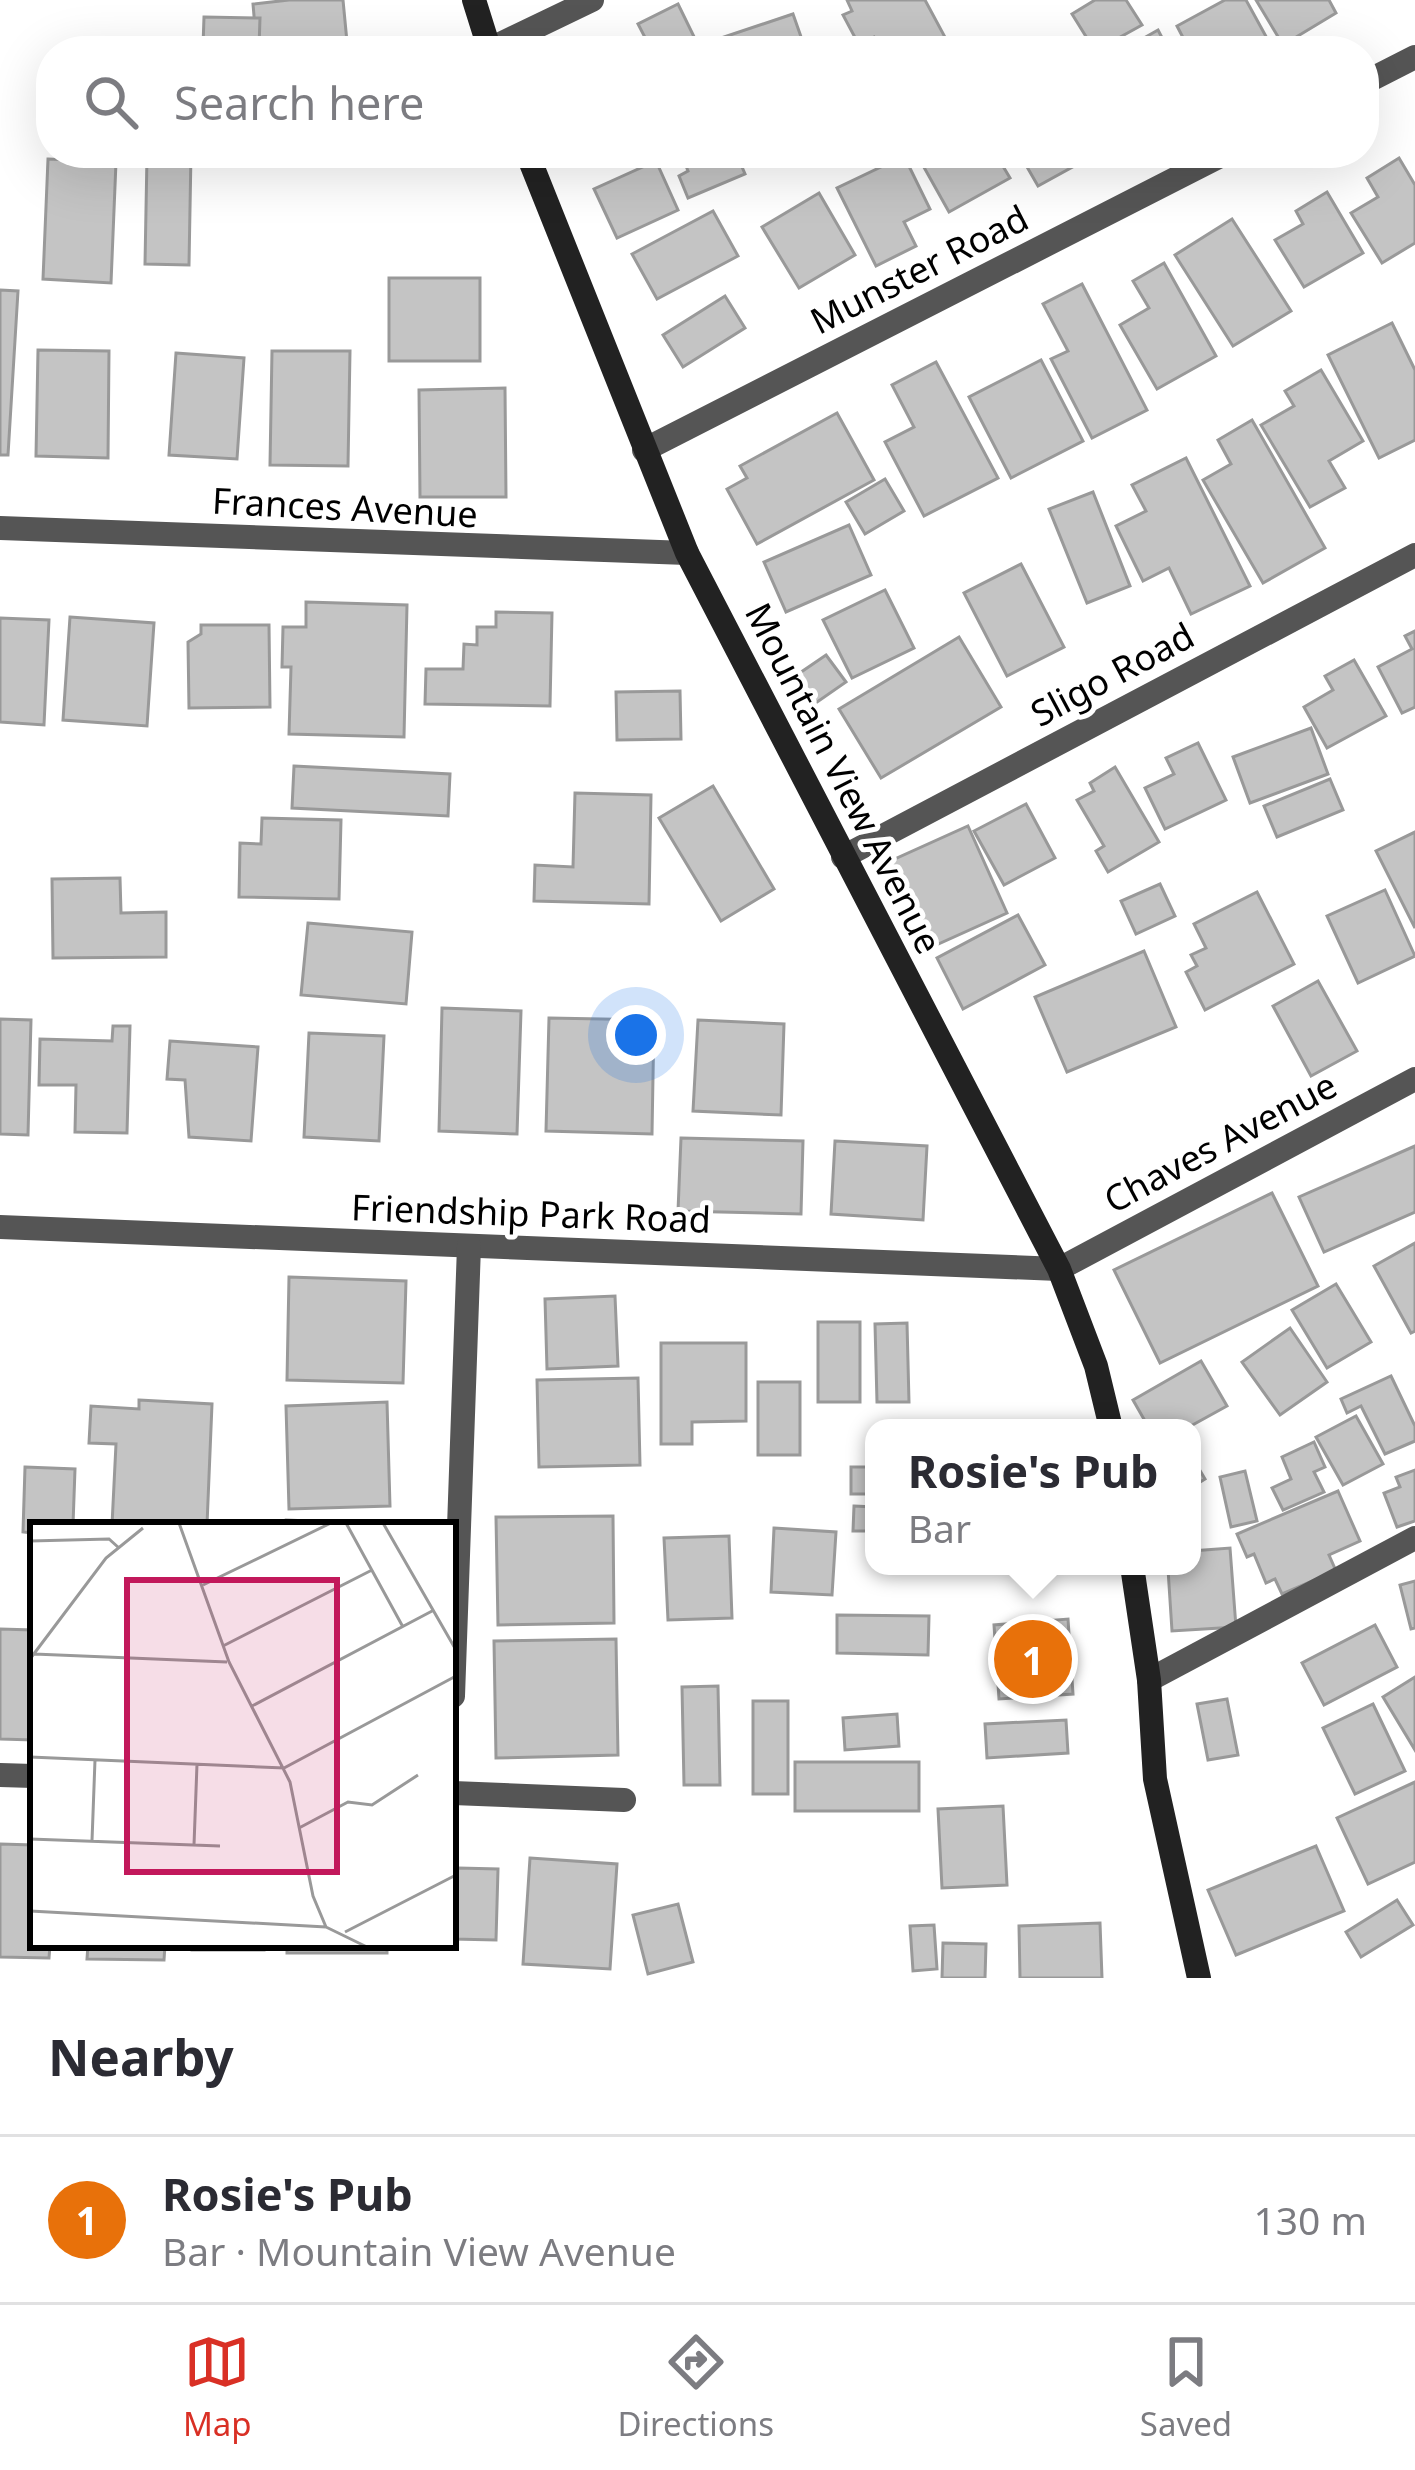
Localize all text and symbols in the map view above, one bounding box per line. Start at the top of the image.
search box [36,36,1379,168]
icon: search [78,69,144,135]
text: Search here [174,72,424,133]
street label: Munster Road [802,193,1036,345]
street label: Frances Avenue [211,476,479,538]
street label: Mountain View Avenue [734,594,954,962]
street label: Sligo Road [1022,611,1202,737]
your location [606,1005,666,1065]
street label: Chaves Avenue [1095,1060,1345,1224]
street label: Friendship Park Road [350,1182,712,1244]
popup [865,1419,1201,1575]
text: Rosie's Pub [908,1440,1158,1501]
text: Bar [908,1501,971,1554]
inset map [30,1522,456,1948]
pin: 1 [994,1614,1072,1704]
text: Nearby [48,2021,234,2091]
text: Rosie's Pub [162,2163,413,2224]
text: 1 [76,2193,98,2246]
text: 130 m [1253,2193,1367,2246]
text: Bar · Mountain View Avenue [162,2224,676,2277]
tab: Map [183,2329,252,2446]
tab: Directions [617,2329,774,2446]
tab: Saved [1140,2329,1232,2446]

